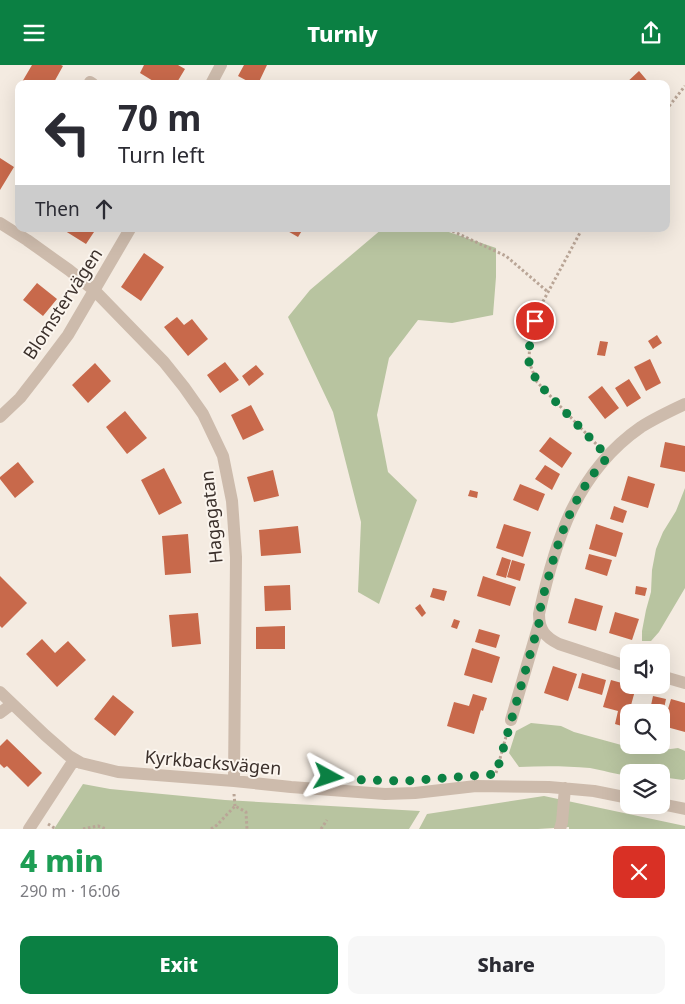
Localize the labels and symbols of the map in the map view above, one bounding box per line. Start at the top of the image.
street label: Blomstervägen [17,243,107,364]
pin [514,300,556,342]
street label: Hagagatan [194,469,228,565]
street label: Kyrkbacksvägen [144,744,282,780]
position arrow [302,750,354,802]

